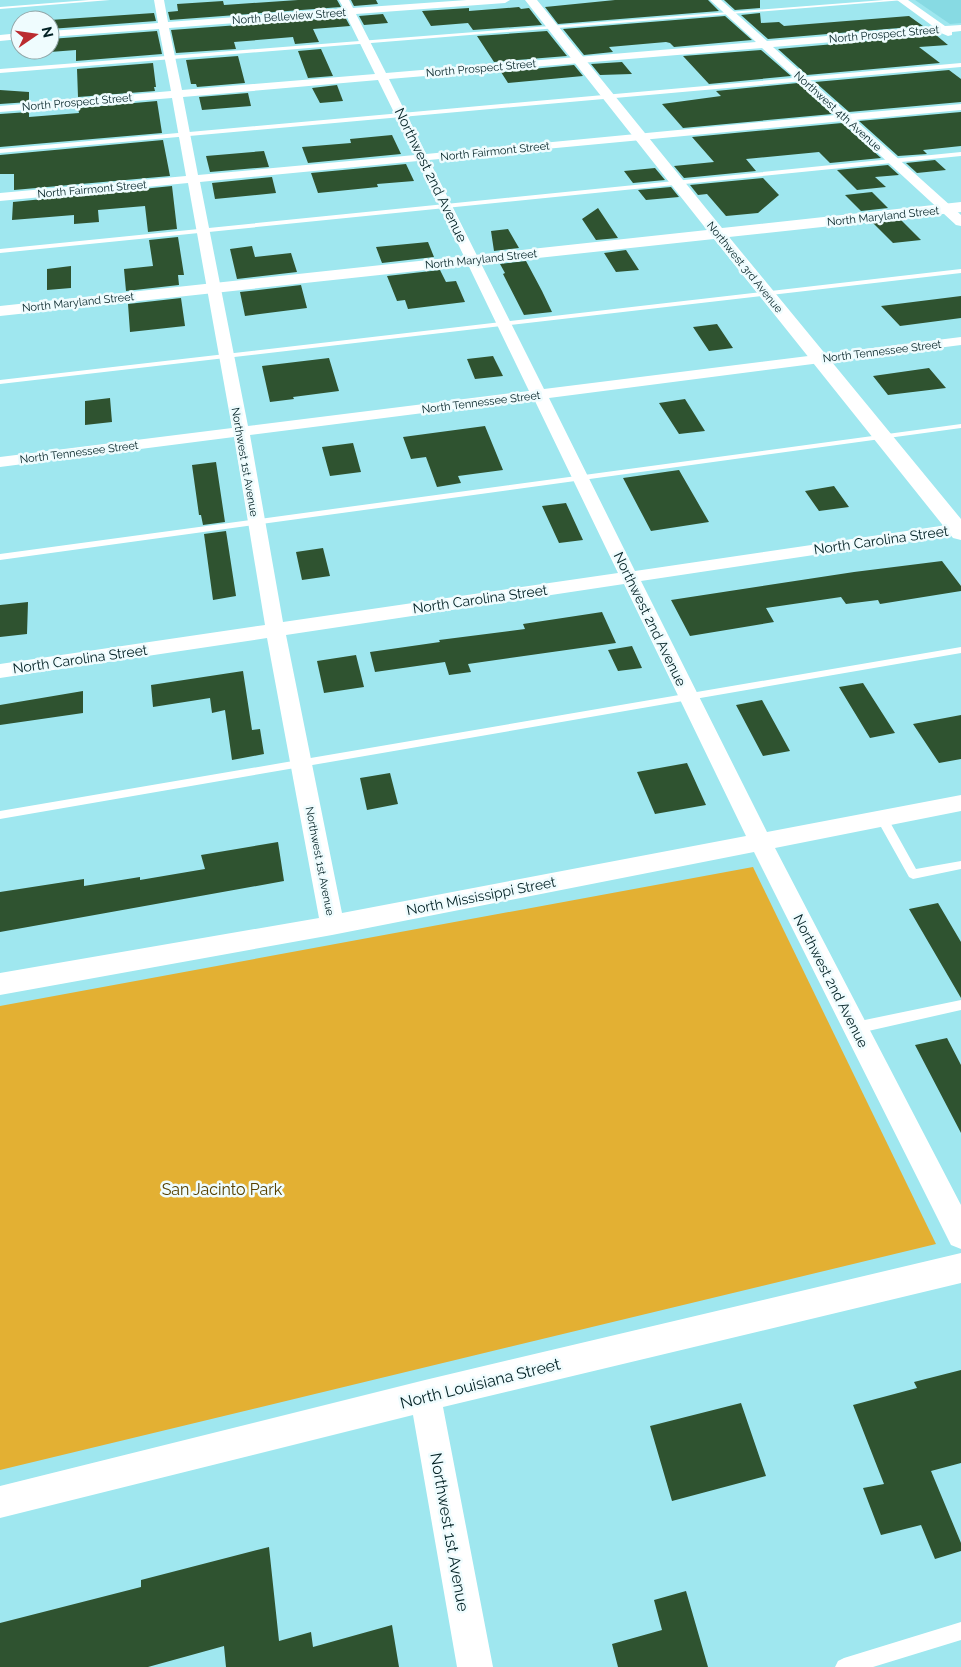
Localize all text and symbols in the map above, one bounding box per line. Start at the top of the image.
street label: North Belleview Street [232,6,347,27]
north arrow [10,10,60,60]
street label: North Prospect Street [828,23,940,46]
text: N [39,25,57,39]
street label: North Prospect Street [425,57,537,80]
street label: Northwest 4th Avenue [791,69,884,154]
street label: North Prospect Street [21,91,133,114]
street label: Northwest 2nd Avenue [391,105,471,245]
street label: North Fairmont Street [440,139,551,164]
street label: North Fairmont Street [37,178,148,201]
street label: North Maryland Street [826,204,940,229]
street label: Northwest 3rd Avenue [704,219,786,316]
street label: North Maryland Street [424,247,538,272]
street label: North Maryland Street [21,290,135,315]
street label: North Tennessee Street [822,338,942,365]
street label: North Tennessee Street [421,389,541,416]
street label: Northwest 1st Avenue [229,407,261,518]
street label: North Tennessee Street [19,439,139,466]
street label: North Carolina Street [813,523,950,557]
street label: Northwest 2nd Avenue [610,549,690,689]
street label: North Carolina Street [412,582,549,616]
street label: North Carolina Street [12,642,149,676]
street label: Northwest 1st Avenue [303,806,337,917]
street label: North Mississippi Street [405,874,557,918]
street label: Northwest 2nd Avenue [790,912,872,1050]
park label: San Jacinto Park [162,1180,283,1199]
street label: North Louisiana Street [398,1354,563,1413]
street label: Northwest 1st Avenue [426,1451,473,1613]

